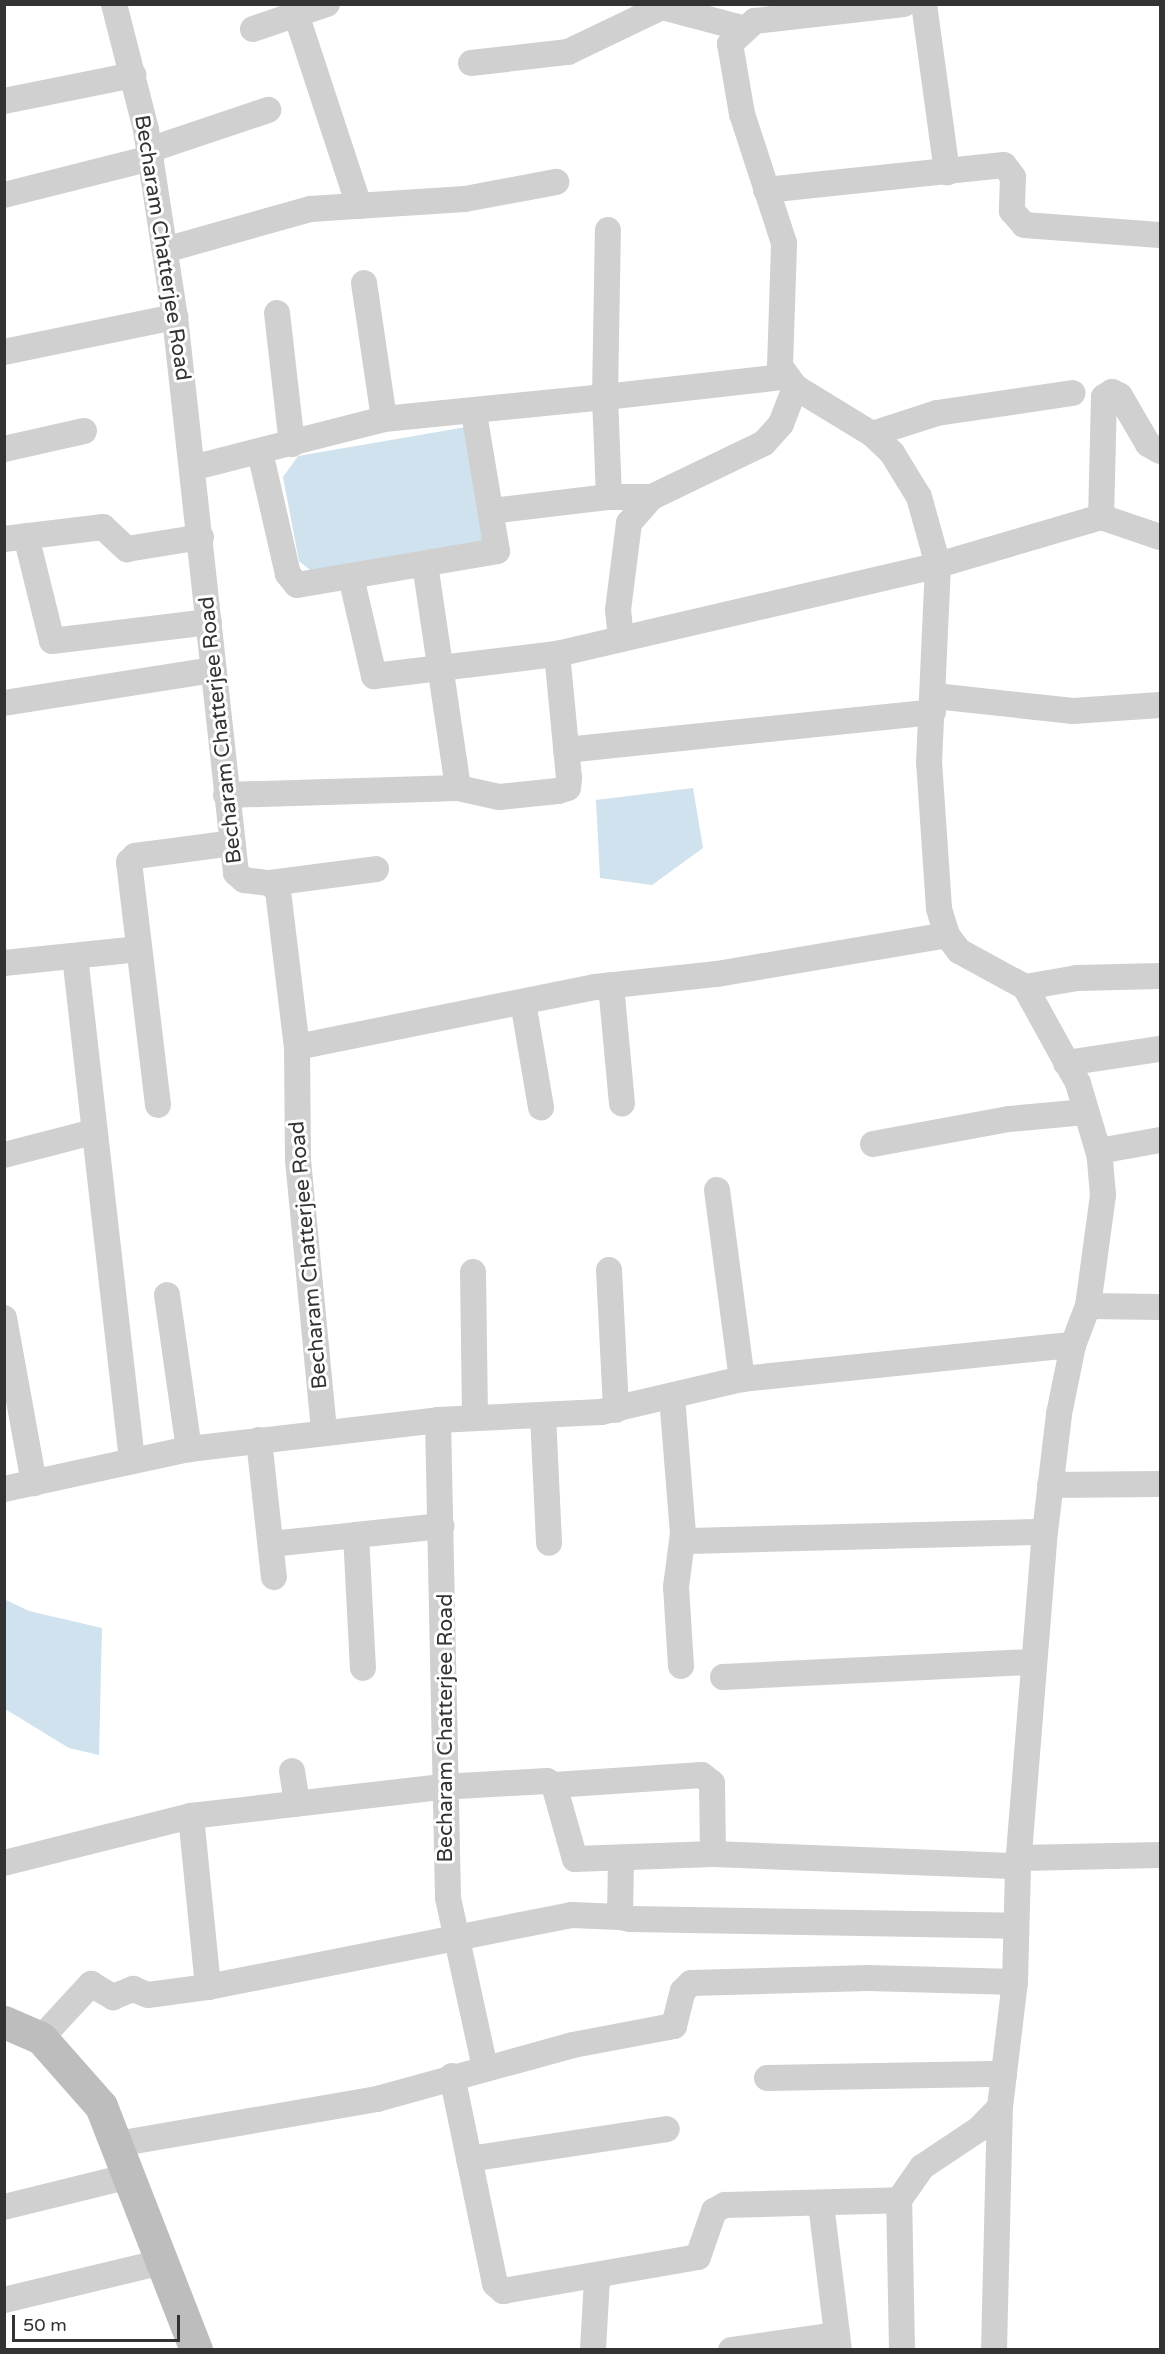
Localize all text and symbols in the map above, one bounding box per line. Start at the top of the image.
street label: Becharam Chatterjee Road [129,113,195,383]
street label: Becharam Chatterjee Road [194,595,248,865]
street label: Becharam Chatterjee Road [285,1120,333,1390]
street label: Becharam Chatterjee Road [433,1594,459,1862]
scale bar [15,2303,183,2341]
text: 50 m [23,2314,67,2336]

